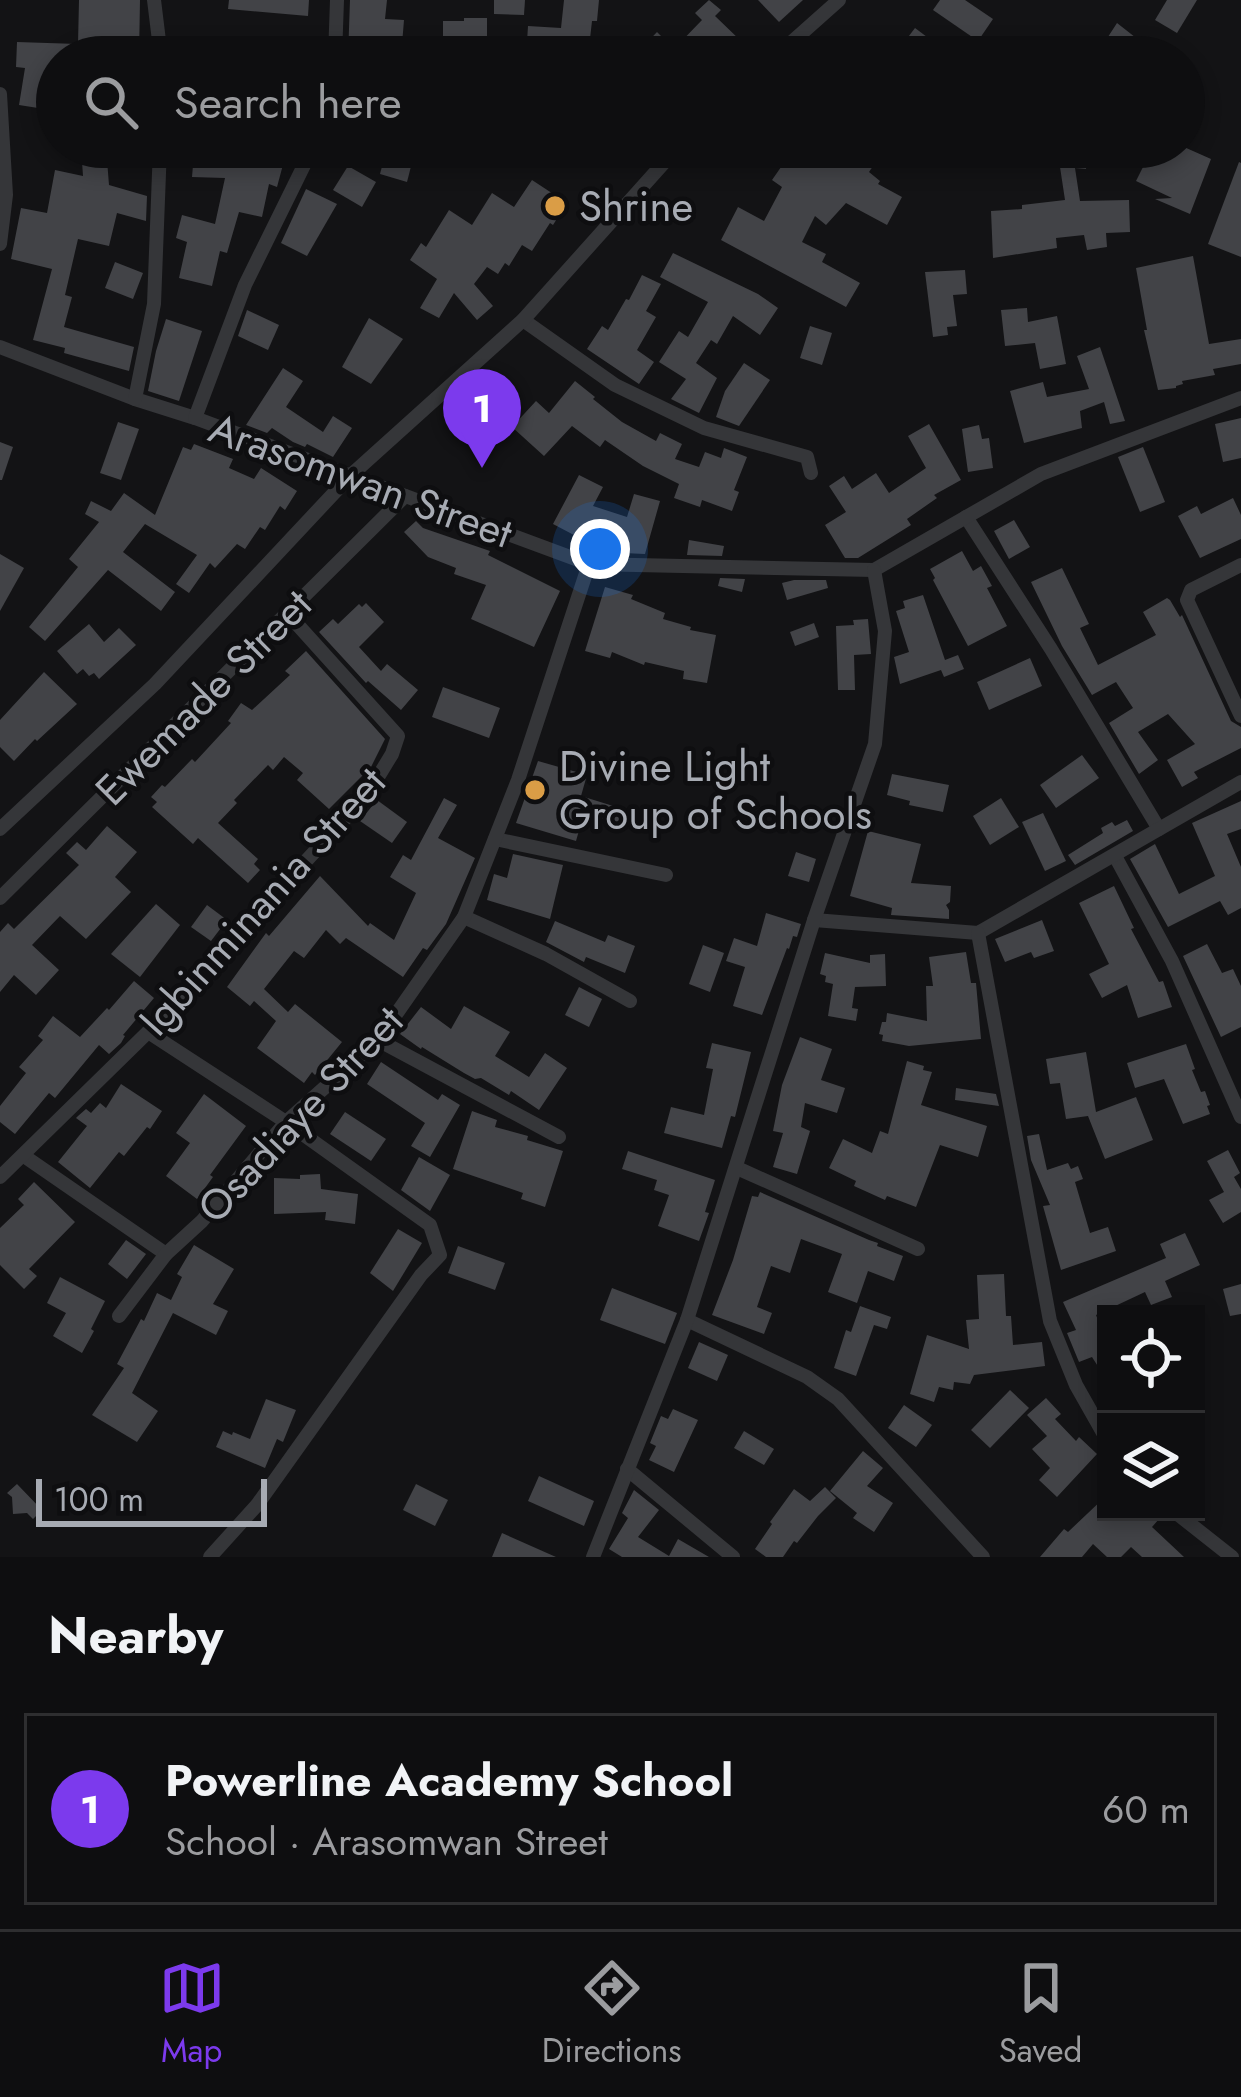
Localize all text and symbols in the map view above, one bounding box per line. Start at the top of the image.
search box [36,36,1205,168]
icon: search [78,69,144,135]
text: Search here [174,70,402,135]
place label: Shrine [579,176,693,237]
marker: Shrine [542,193,568,219]
pin: 1 [443,369,521,468]
street label: Arasomwan Street [201,397,521,564]
your location [570,519,630,579]
street label: Ewemade Street [81,575,325,819]
place label: Divine Light Group of Schools [559,736,872,845]
street label: Igbinminania Street [125,753,400,1049]
marker: Divine Light Group of Schools [522,777,548,803]
street label: Osadiaye Street [183,992,417,1237]
map controls [1097,1305,1205,1521]
button: locate [1097,1305,1205,1413]
button: layers [1097,1413,1205,1521]
scale bar [36,1473,267,1526]
text: 100 m [54,1476,144,1523]
text: Nearby [48,1598,223,1672]
text: Powerline Academy School [165,1748,733,1813]
text: 1 [80,1781,100,1838]
text: 60 m [1102,1781,1190,1838]
text: School · Arasomwan Street [165,1813,608,1870]
tab: Map [159,1955,225,2074]
tab: Directions [542,1955,682,2074]
tab: Saved [999,1955,1082,2074]

